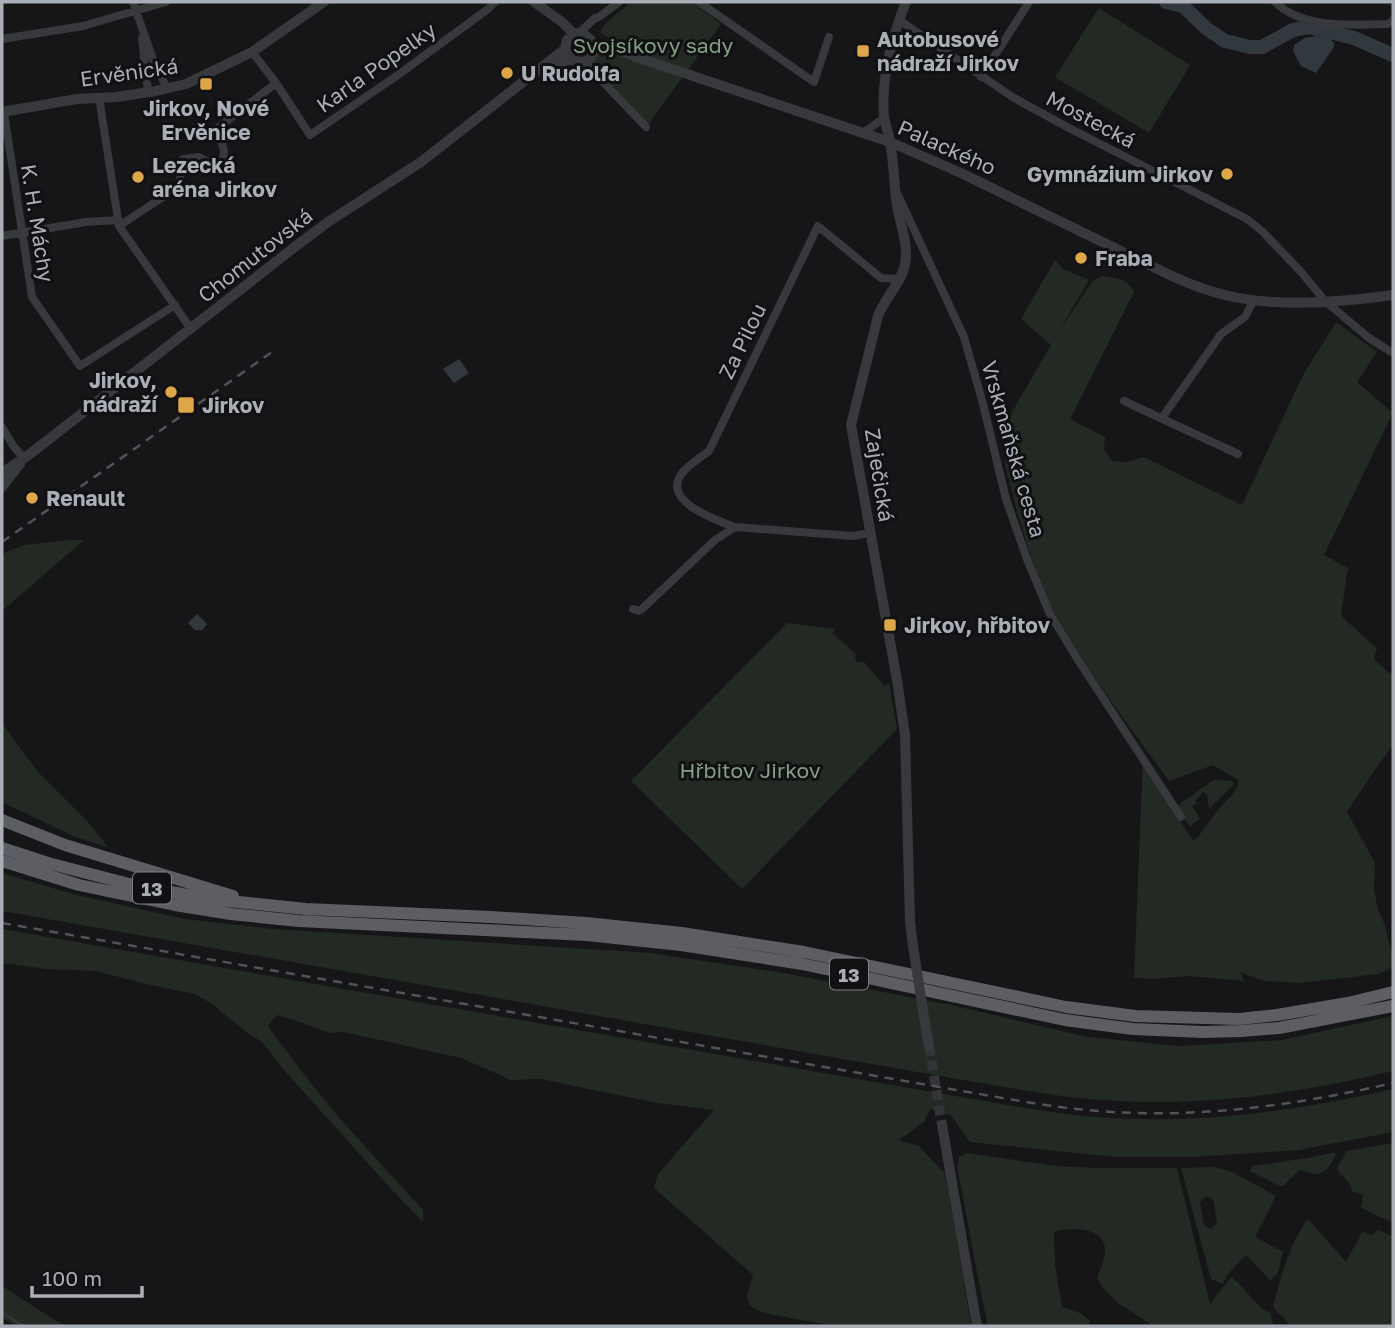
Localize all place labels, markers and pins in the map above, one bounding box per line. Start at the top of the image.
place label: Autobusové nádraží Jirkov [877,26,1019,76]
marker: Autobusové nádraží Jirkov [855,43,871,59]
place label: U Rudolfa [521,60,620,86]
marker: U Rudolfa [499,65,515,81]
marker: Jirkov, Nové Ervěnice [198,76,214,92]
place label: Jirkov, Nové Ervěnice [143,95,269,145]
place label: Lezecká aréna Jirkov [152,152,277,202]
place label: Gymnázium Jirkov [1027,161,1213,187]
marker: Gymnázium Jirkov [1219,166,1235,182]
marker: Lezecká aréna Jirkov [130,169,146,185]
place label: Fraba [1095,245,1153,271]
marker: Fraba [1073,250,1089,266]
place label: Jirkov, nádraží [83,367,159,417]
marker: Jirkov, nádraží [163,384,179,400]
place label: Jirkov [202,392,265,418]
marker: Jirkov [176,395,196,415]
place label: Renault [46,485,125,511]
marker: Renault [24,490,40,506]
place label: Jirkov, hřbitov [904,612,1050,638]
marker: Jirkov, hřbitov [882,617,898,633]

